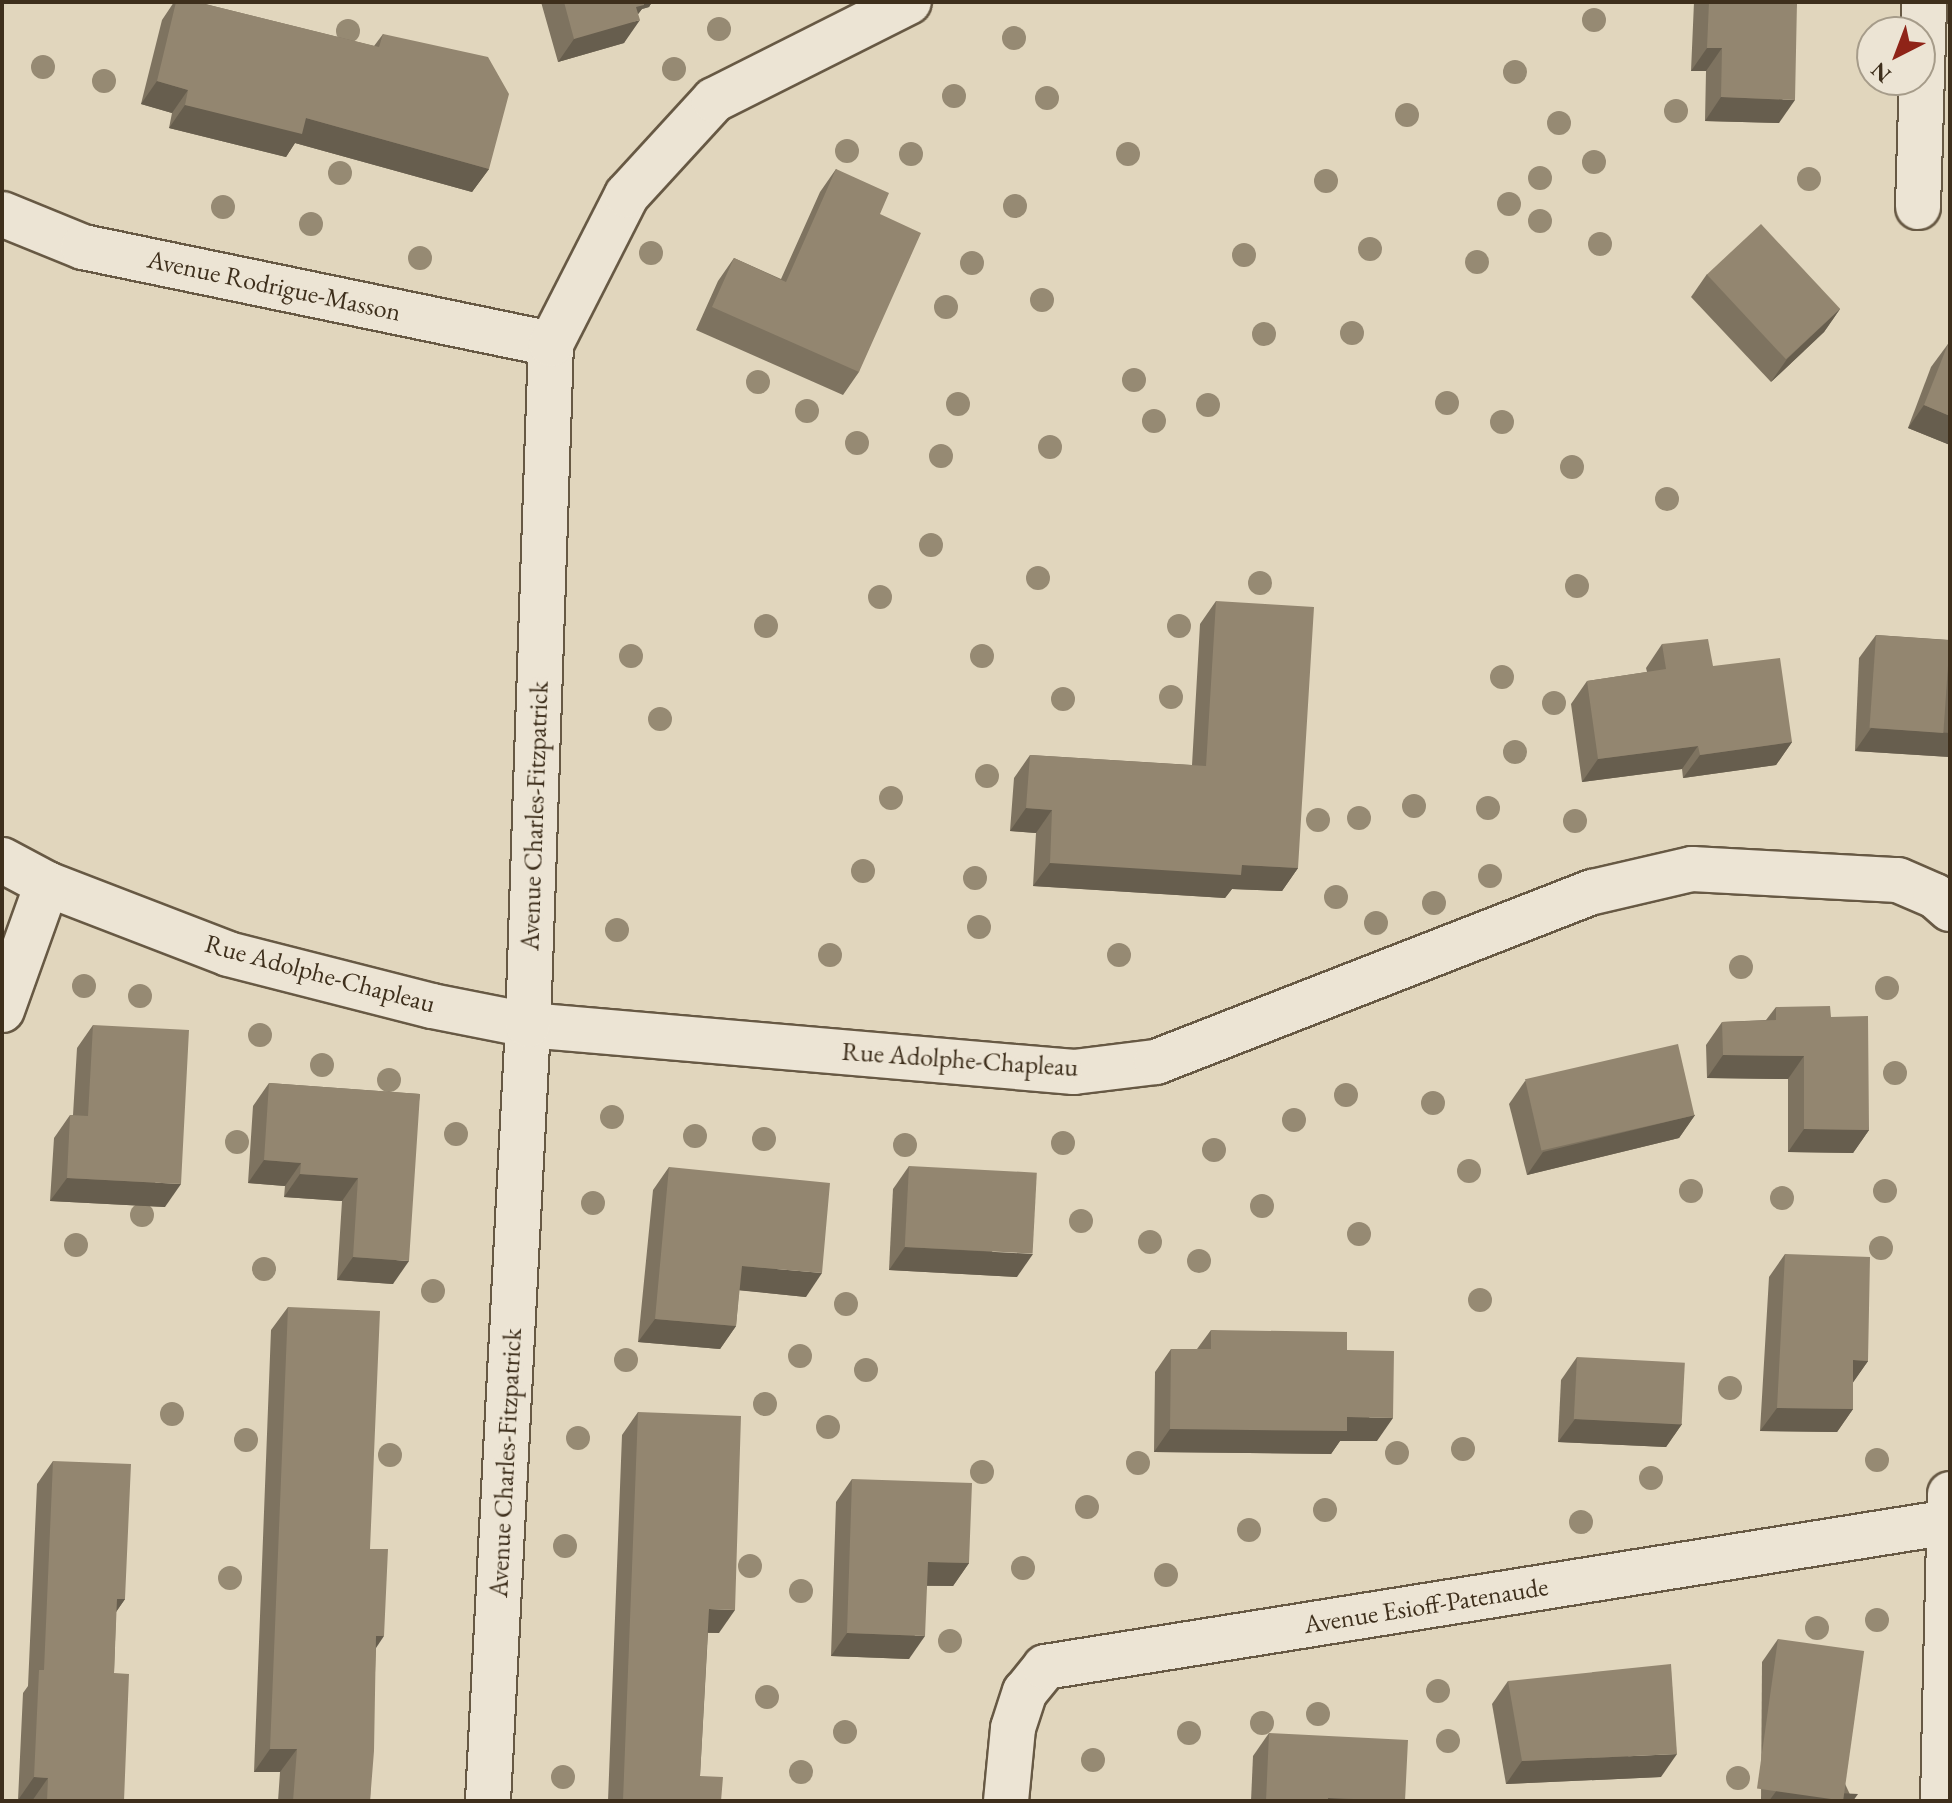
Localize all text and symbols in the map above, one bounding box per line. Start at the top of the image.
north arrow [1856,16,1936,96]
text: N [1865,56,1897,89]
street label: Avenue Rodrigue-Masson [144,244,404,328]
street label: Avenue Charles-Fitzpatrick [515,681,555,951]
street label: Rue Adolphe-Chapleau [202,928,438,1020]
street label: Rue Adolphe-Chapleau [841,1036,1079,1084]
street label: Avenue Charles-Fitzpatrick [483,1328,529,1598]
street label: Avenue Esioff-Patenaude [1302,1571,1550,1641]

